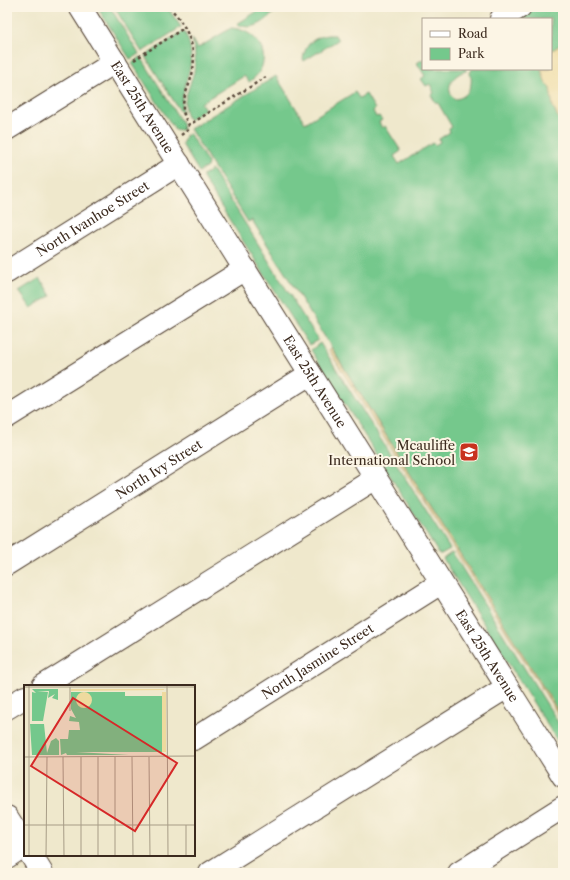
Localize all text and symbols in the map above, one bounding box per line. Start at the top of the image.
legend [422,18,552,70]
text: Road [458,26,488,41]
text: Park [458,46,485,61]
street label: East 25th Avenue [108,58,178,156]
street label: North Ivanhoe Street [33,177,152,260]
street label: East 25th Avenue [280,332,350,430]
street label: North Ivy Street [112,436,205,502]
place label: Mcauliffe International School [328,437,455,468]
school or university icon: Mcauliffe International School [458,441,480,463]
street label: East 25th Avenue [452,607,522,705]
street label: North Jasmine Street [259,620,377,702]
inset map [24,685,195,856]

